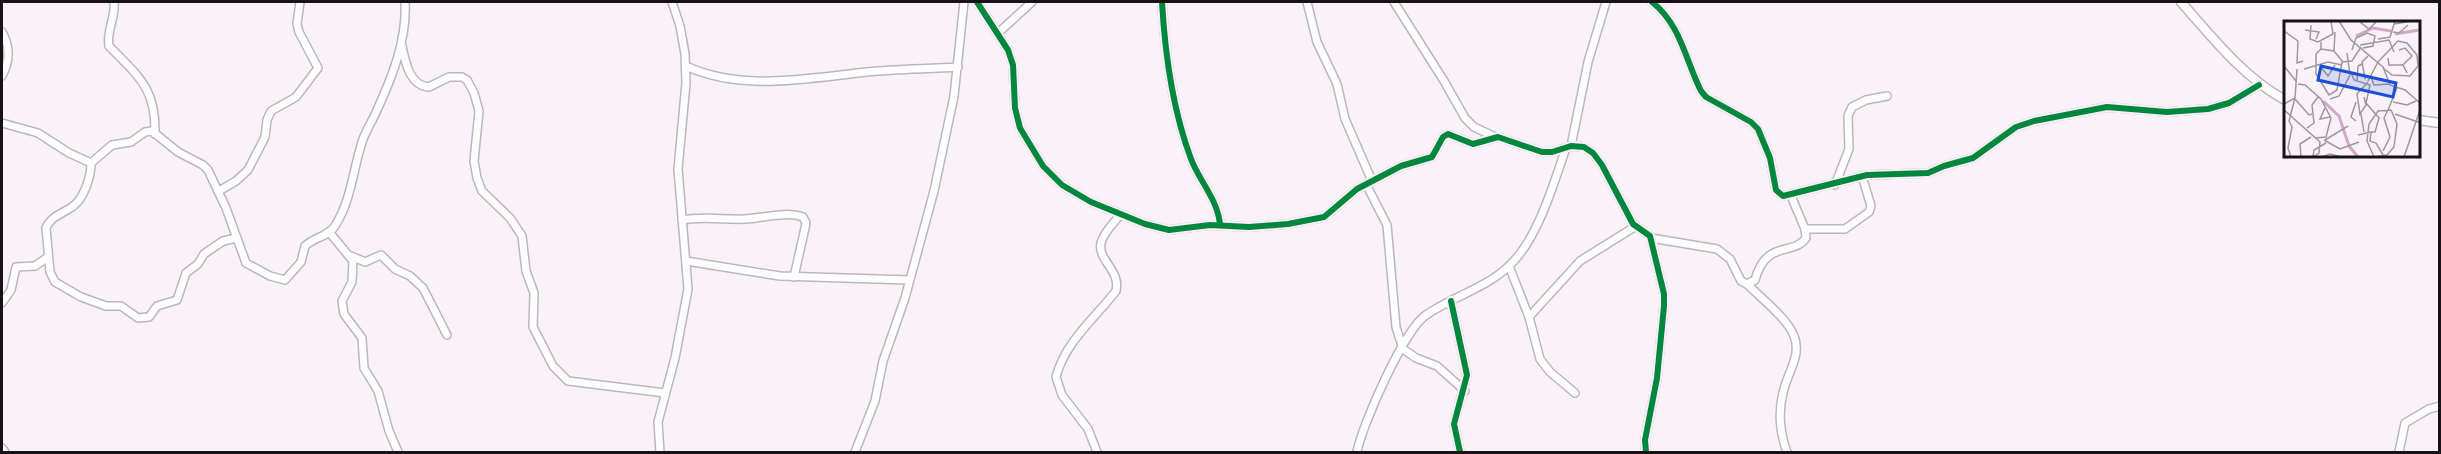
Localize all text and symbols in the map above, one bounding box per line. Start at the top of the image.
inset map [2284,21,2420,158]

